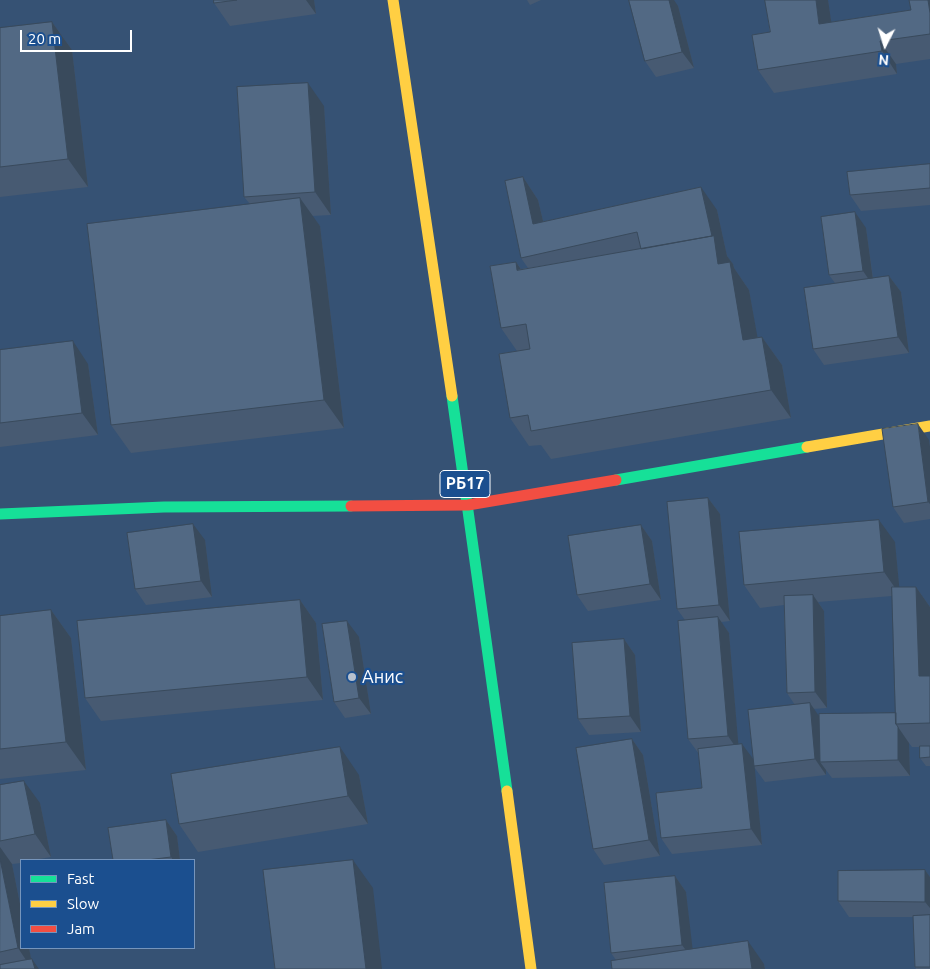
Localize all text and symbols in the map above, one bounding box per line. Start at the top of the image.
scale bar [22,20,135,52]
north arrow [860,20,910,70]
text: 20 m [28,30,61,47]
text: N [878,52,890,68]
road number: РБ17 [440,470,490,498]
place label: Анис [362,666,403,688]
marker: Анис [346,671,358,683]
legend [20,859,195,949]
text: Fast [67,870,94,887]
text: Slow [67,895,99,912]
text: Jam [67,920,95,937]

